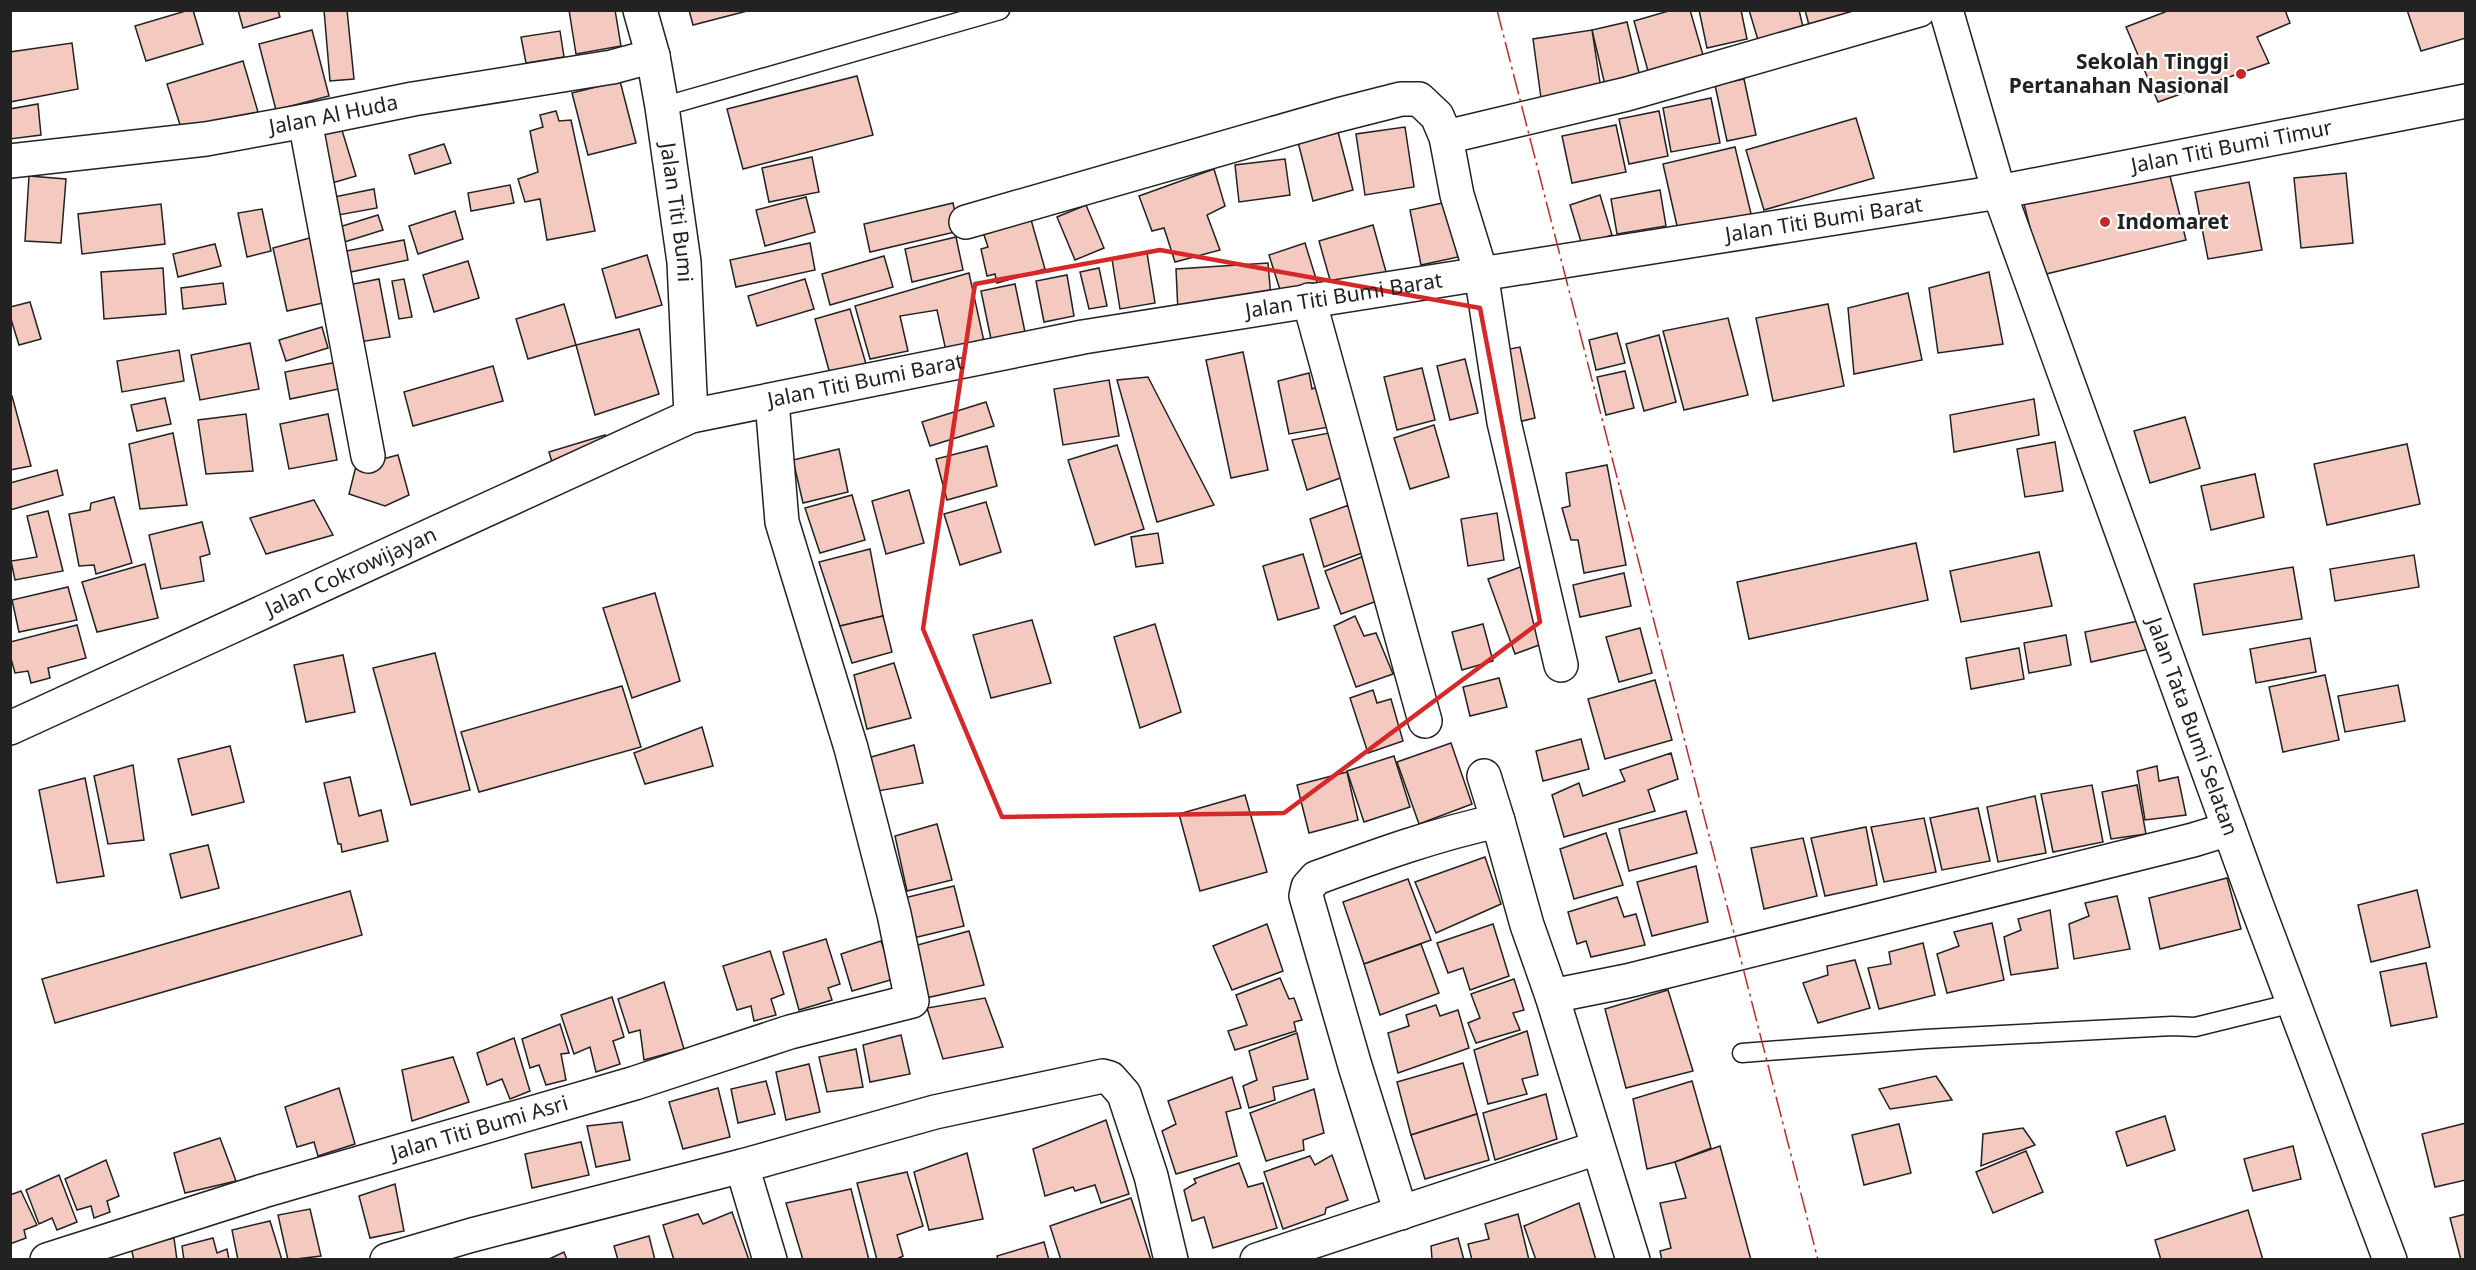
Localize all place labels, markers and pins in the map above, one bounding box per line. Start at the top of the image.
place label: Sekolah Tinggi Pertanahan Nasional [2009,47,2229,99]
marker: Sekolah Tinggi Pertanahan Nasional [2234,67,2248,81]
place label: Indomaret [2117,207,2229,235]
marker: Indomaret [2098,215,2112,229]

